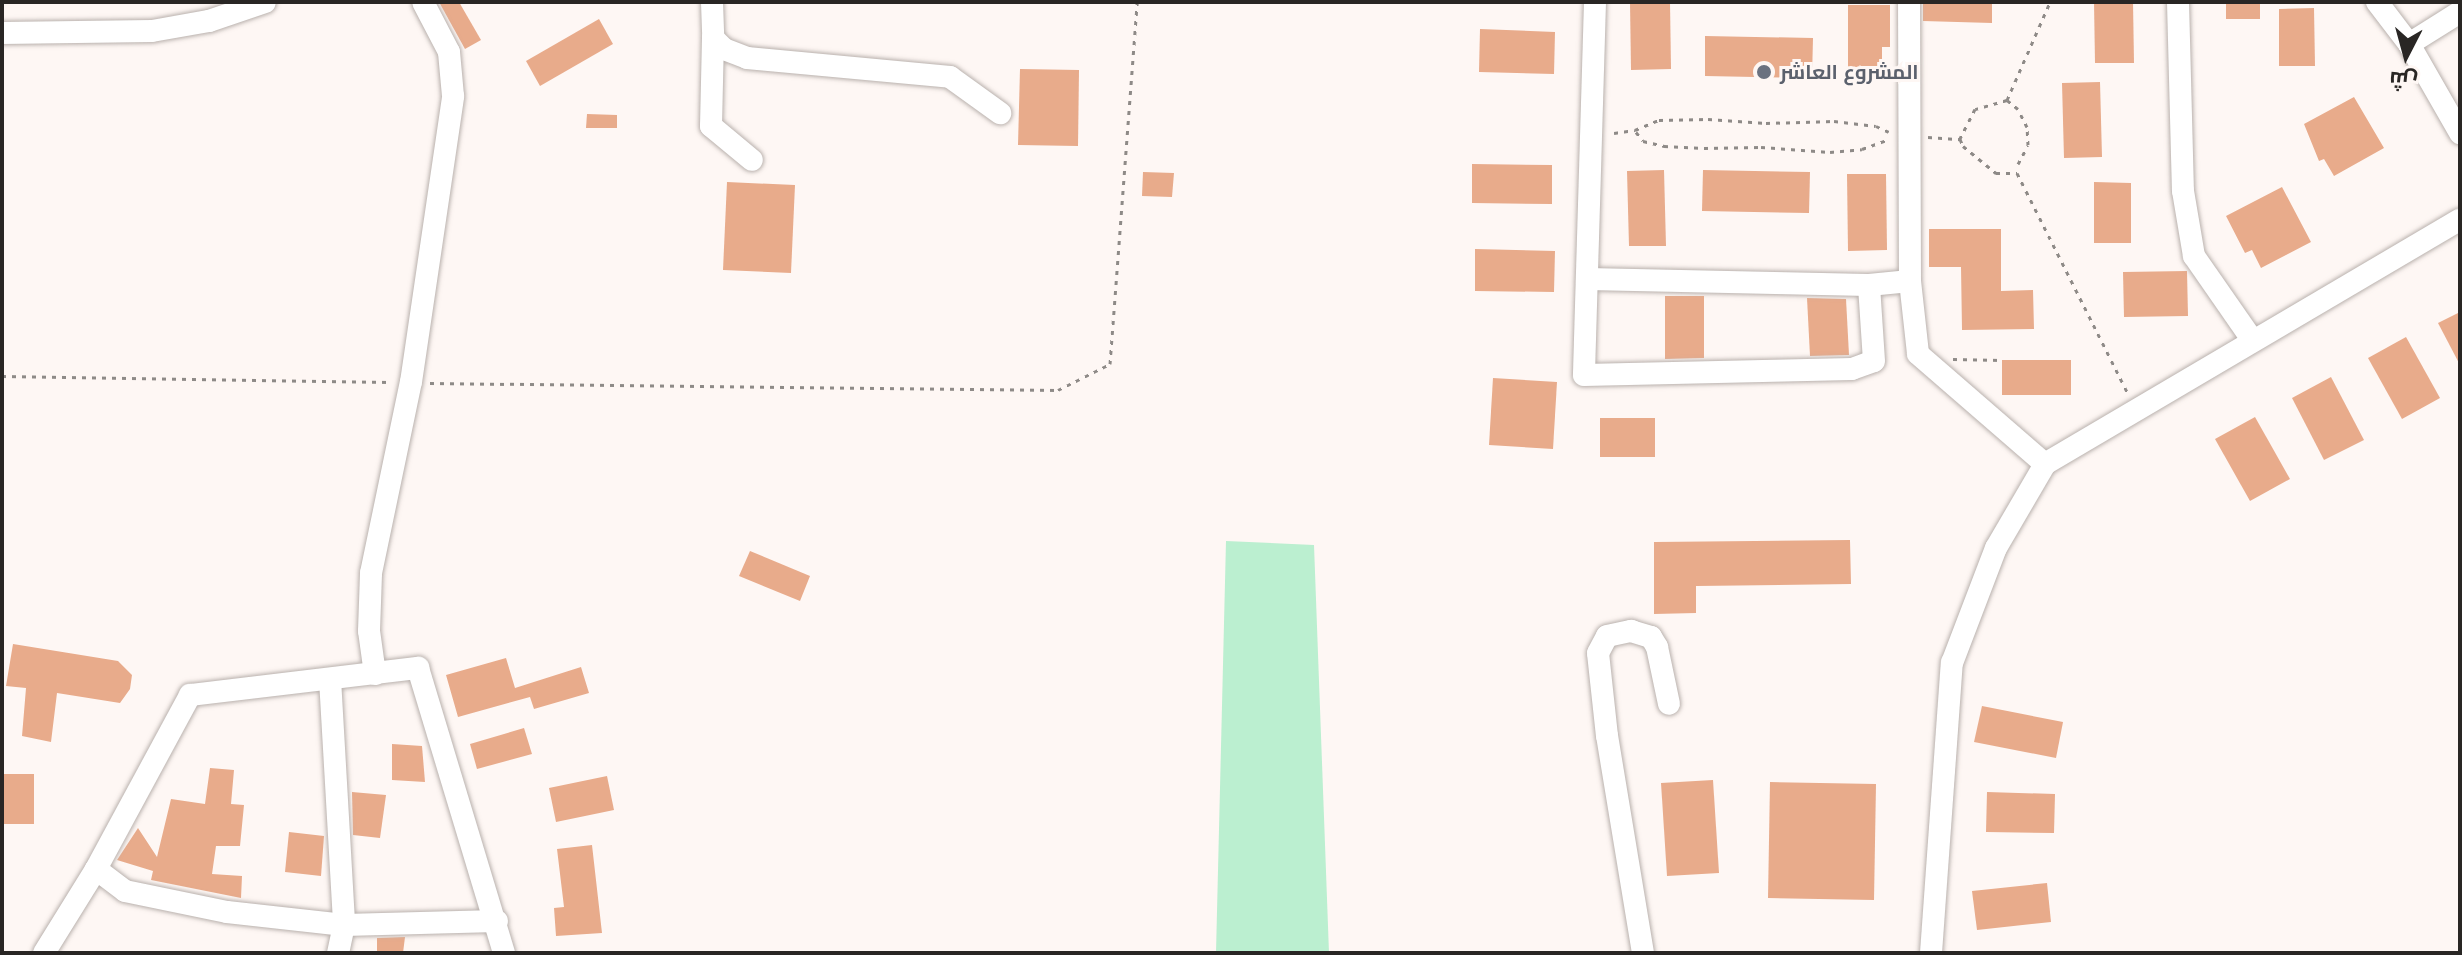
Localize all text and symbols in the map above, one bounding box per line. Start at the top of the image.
north arrow [2366,16,2446,96]
place label: المشروع العاشر [1780,60,1919,84]
marker: المشروع العاشر [1755,63,1773,81]
text: ش [2388,66,2419,94]

